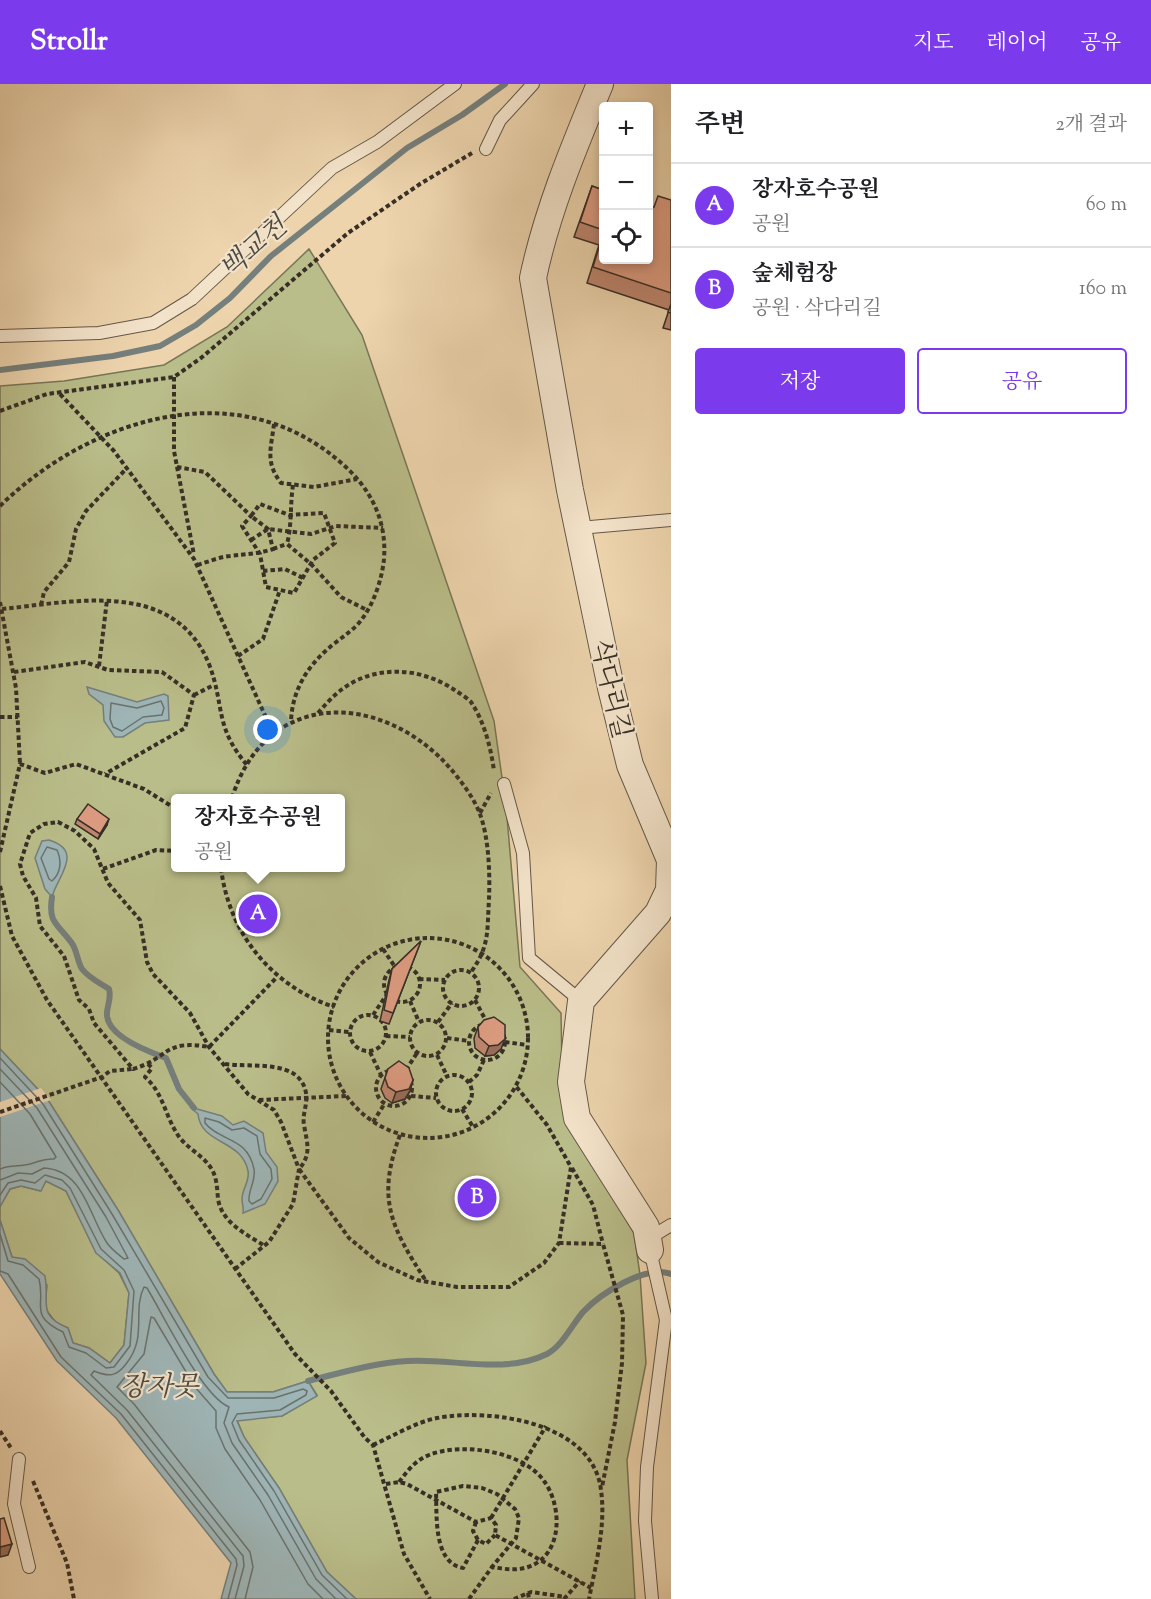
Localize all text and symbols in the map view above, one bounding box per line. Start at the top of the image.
text: Strollr [30,22,108,62]
text: 지도 [913,29,954,59]
text: 레이어 [987,29,1047,59]
text: 공유 [1080,29,1121,59]
map controls [599,102,653,264]
button: + [599,102,653,156]
text: 주변 [695,107,745,144]
text: 2개 결과 [1055,111,1127,140]
button: − [599,156,653,210]
text: 장자호수공원 [752,175,880,207]
text: A [706,191,723,220]
text: 60 m [1086,191,1127,220]
water label: 백교천 [212,207,298,289]
button: locate [599,210,653,264]
text: 공원 [752,211,791,240]
text: 숲체험장 [752,259,837,291]
text: B [708,275,721,304]
text: 160 m [1079,275,1127,304]
text: 공원 · 삭다리길 [752,295,881,324]
button: 저장 [695,348,905,414]
button: 공유 [917,348,1127,414]
street label: 삭다리길 [580,636,639,743]
your location [253,715,282,744]
popup [171,794,345,872]
text: 장자호수공원 [194,803,322,835]
text: 공원 [194,839,233,868]
pin: A [238,892,278,936]
pin: B [458,1176,496,1220]
water label: 장자못 [120,1369,200,1408]

